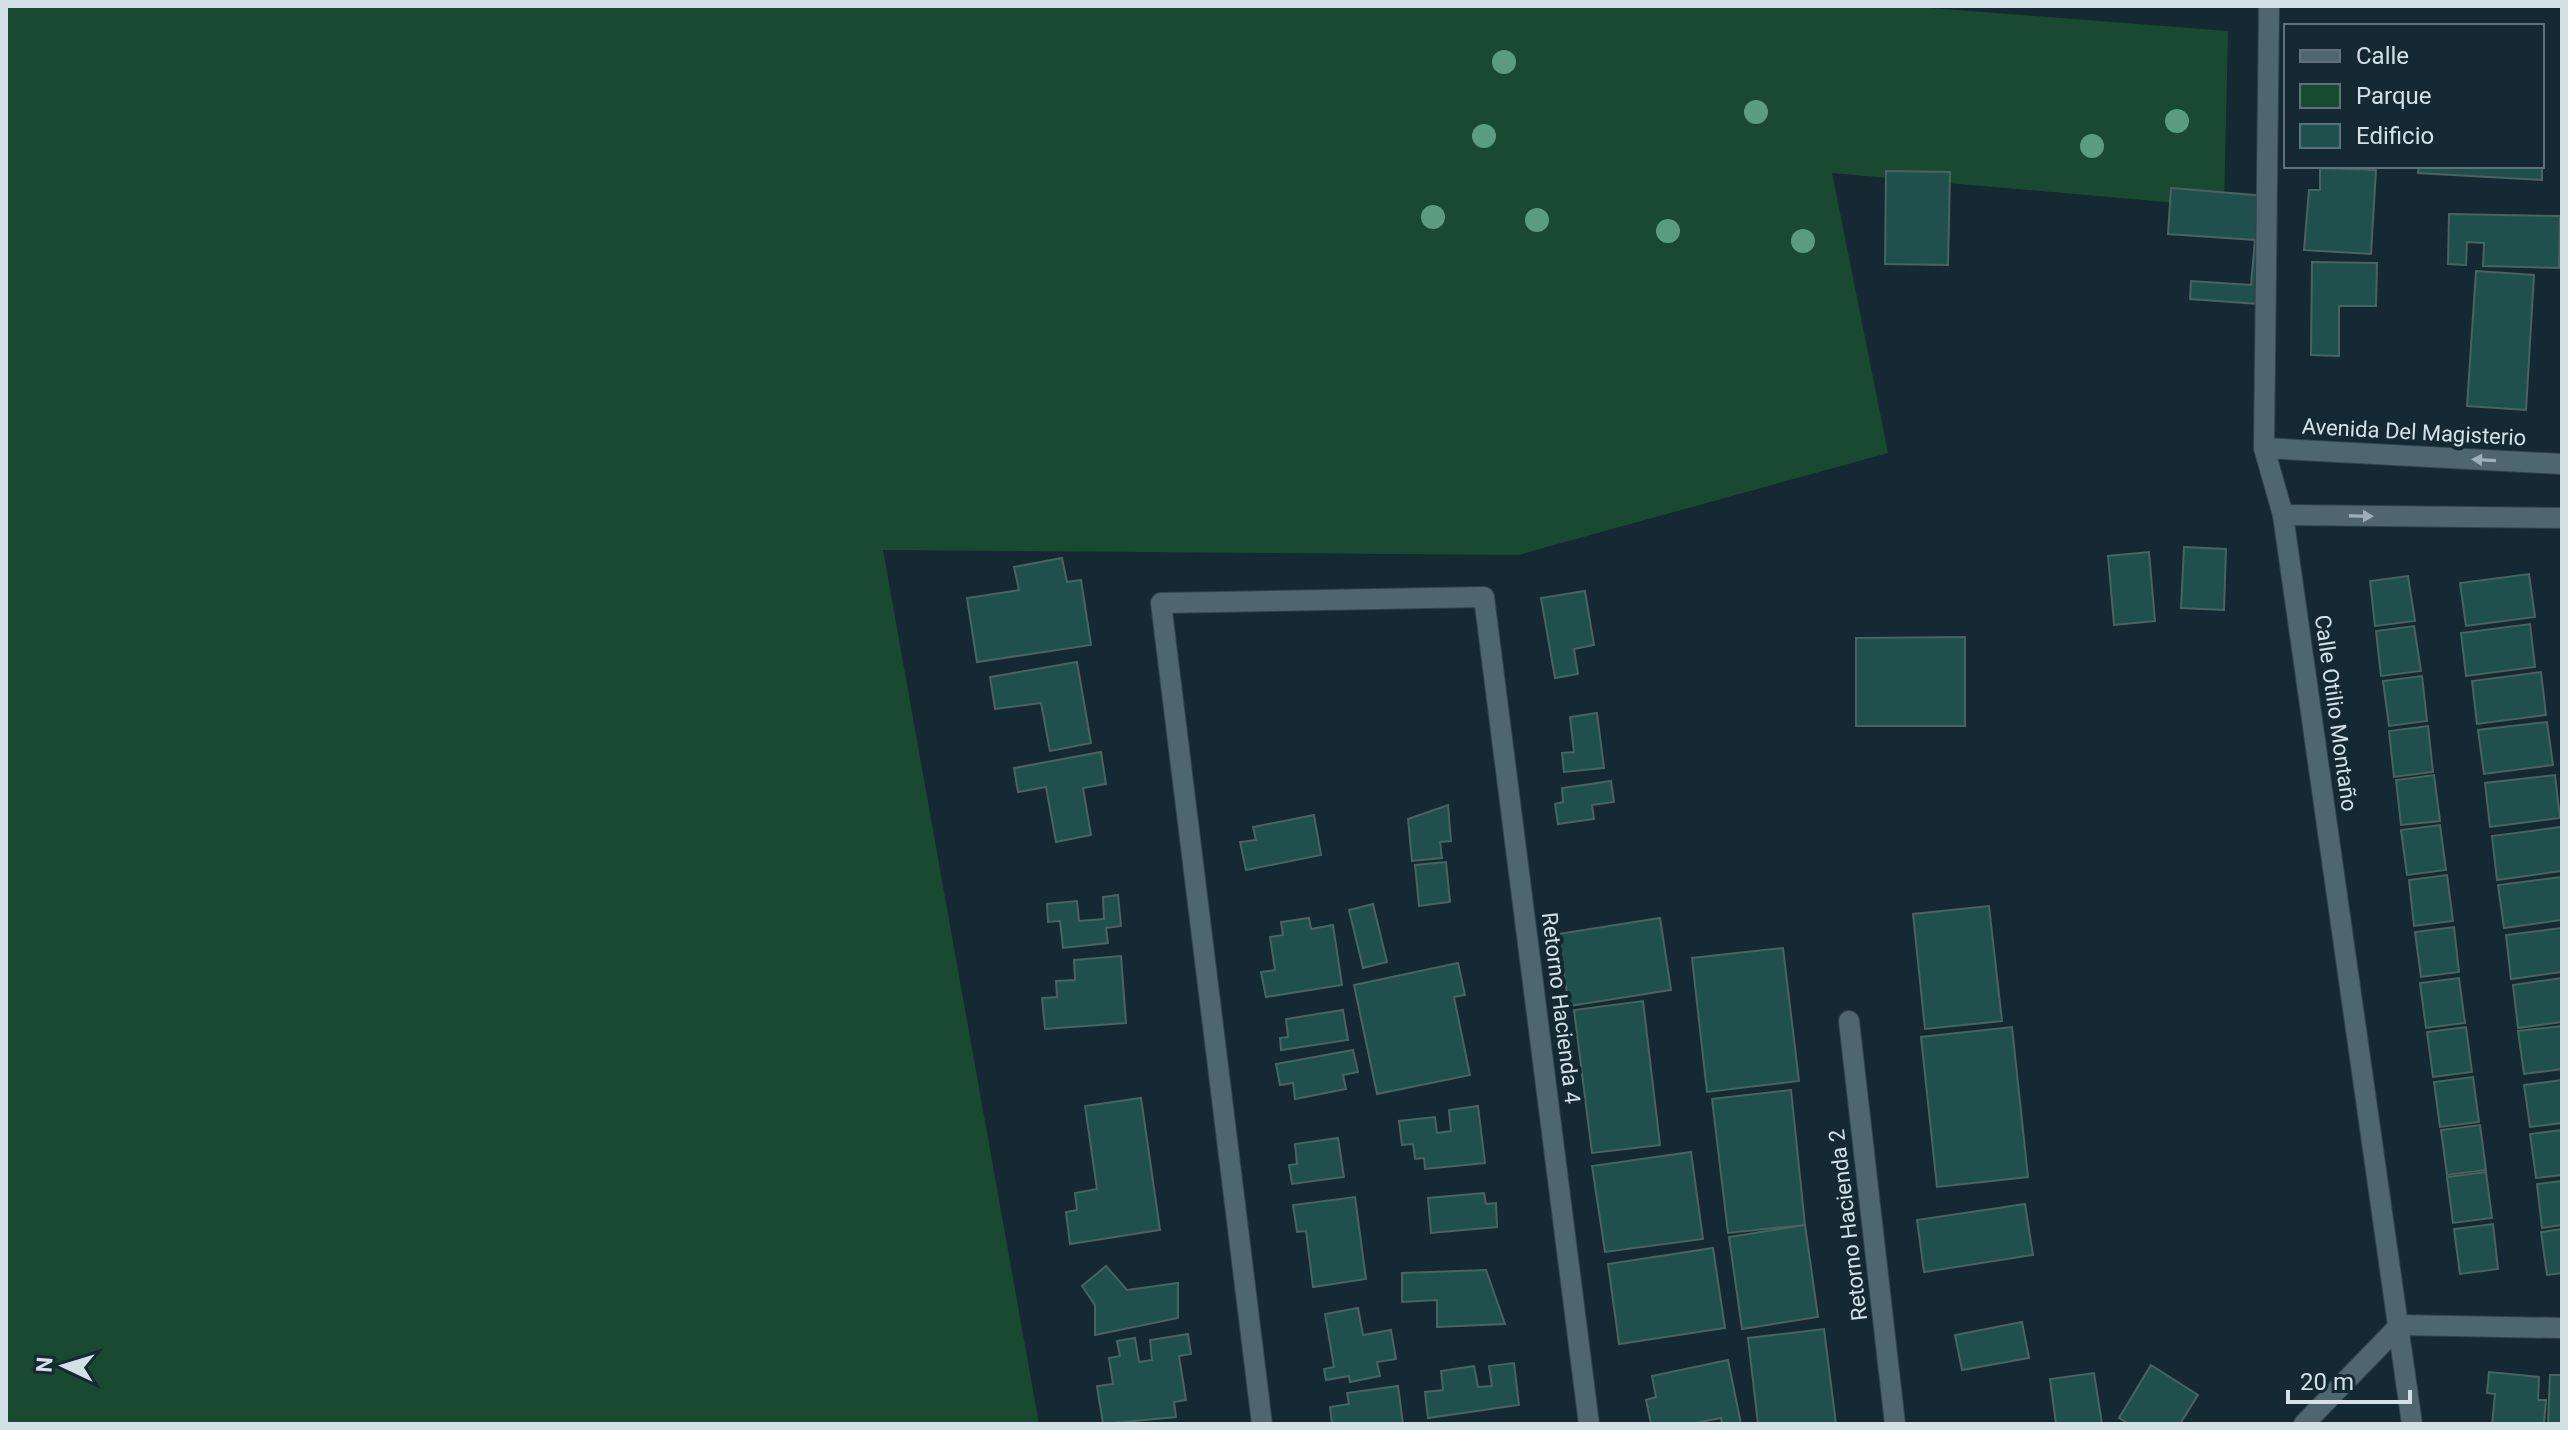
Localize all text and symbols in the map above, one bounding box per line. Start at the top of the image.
legend [2284,24,2544,168]
text: Calle [2356,42,2409,70]
text: Parque [2356,82,2432,110]
text: Edificio [2356,122,2434,150]
street label: Avenida Del Magisterio [2301,414,2527,450]
one-way arrow [2471,453,2496,466]
one-way arrow [2349,510,2374,522]
street label: Calle Otilio Montaño [2310,613,2362,813]
street label: Retorno Hacienda 4 [1537,911,1585,1105]
street label: Retorno Hacienda 2 [1824,1128,1872,1322]
north arrow [24,1326,104,1406]
scale bar [2288,1354,2410,1404]
text: N [32,1356,58,1373]
text: 20 m [2300,1368,2354,1396]

